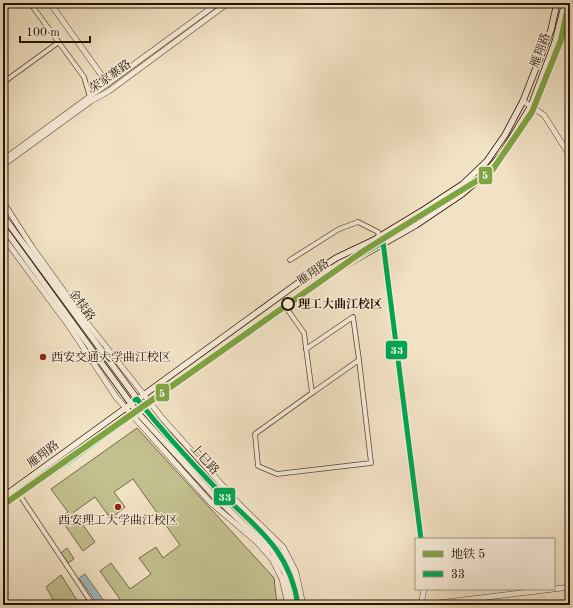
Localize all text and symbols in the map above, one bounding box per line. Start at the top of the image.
scale bar [20,18,90,44]
text: 100 m [26,27,60,39]
street label: 雁翔路 [527,31,553,69]
street label: 荣家寨路 [86,56,134,96]
line badge: 5 [478,166,493,185]
text: 5 [482,171,488,182]
street label: 雁翔路 [294,256,332,288]
street label: 金犊路 [66,286,98,324]
marker: 理工大曲江校区 [281,297,295,311]
place label: 理工大曲江校区 [298,297,382,311]
line badge: 33 [385,340,408,360]
text: 33 [391,346,403,357]
place label: 西安交通大学曲江校区 [51,350,171,364]
marker: 西安交通大学曲江校区 [38,352,48,362]
line badge: 5 [155,383,170,402]
text: 5 [159,389,165,400]
street label: 雁翔路 [24,438,62,470]
street label: 上巳路 [188,441,222,477]
line badge: 33 [213,487,236,506]
text: 33 [219,493,231,504]
marker: 西安理工大学曲江校区 [113,502,123,512]
place label: 西安理工大学曲江校区 [58,513,178,527]
legend [415,538,555,590]
text: 地铁 5 [451,547,485,561]
text: 33 [451,569,465,581]

